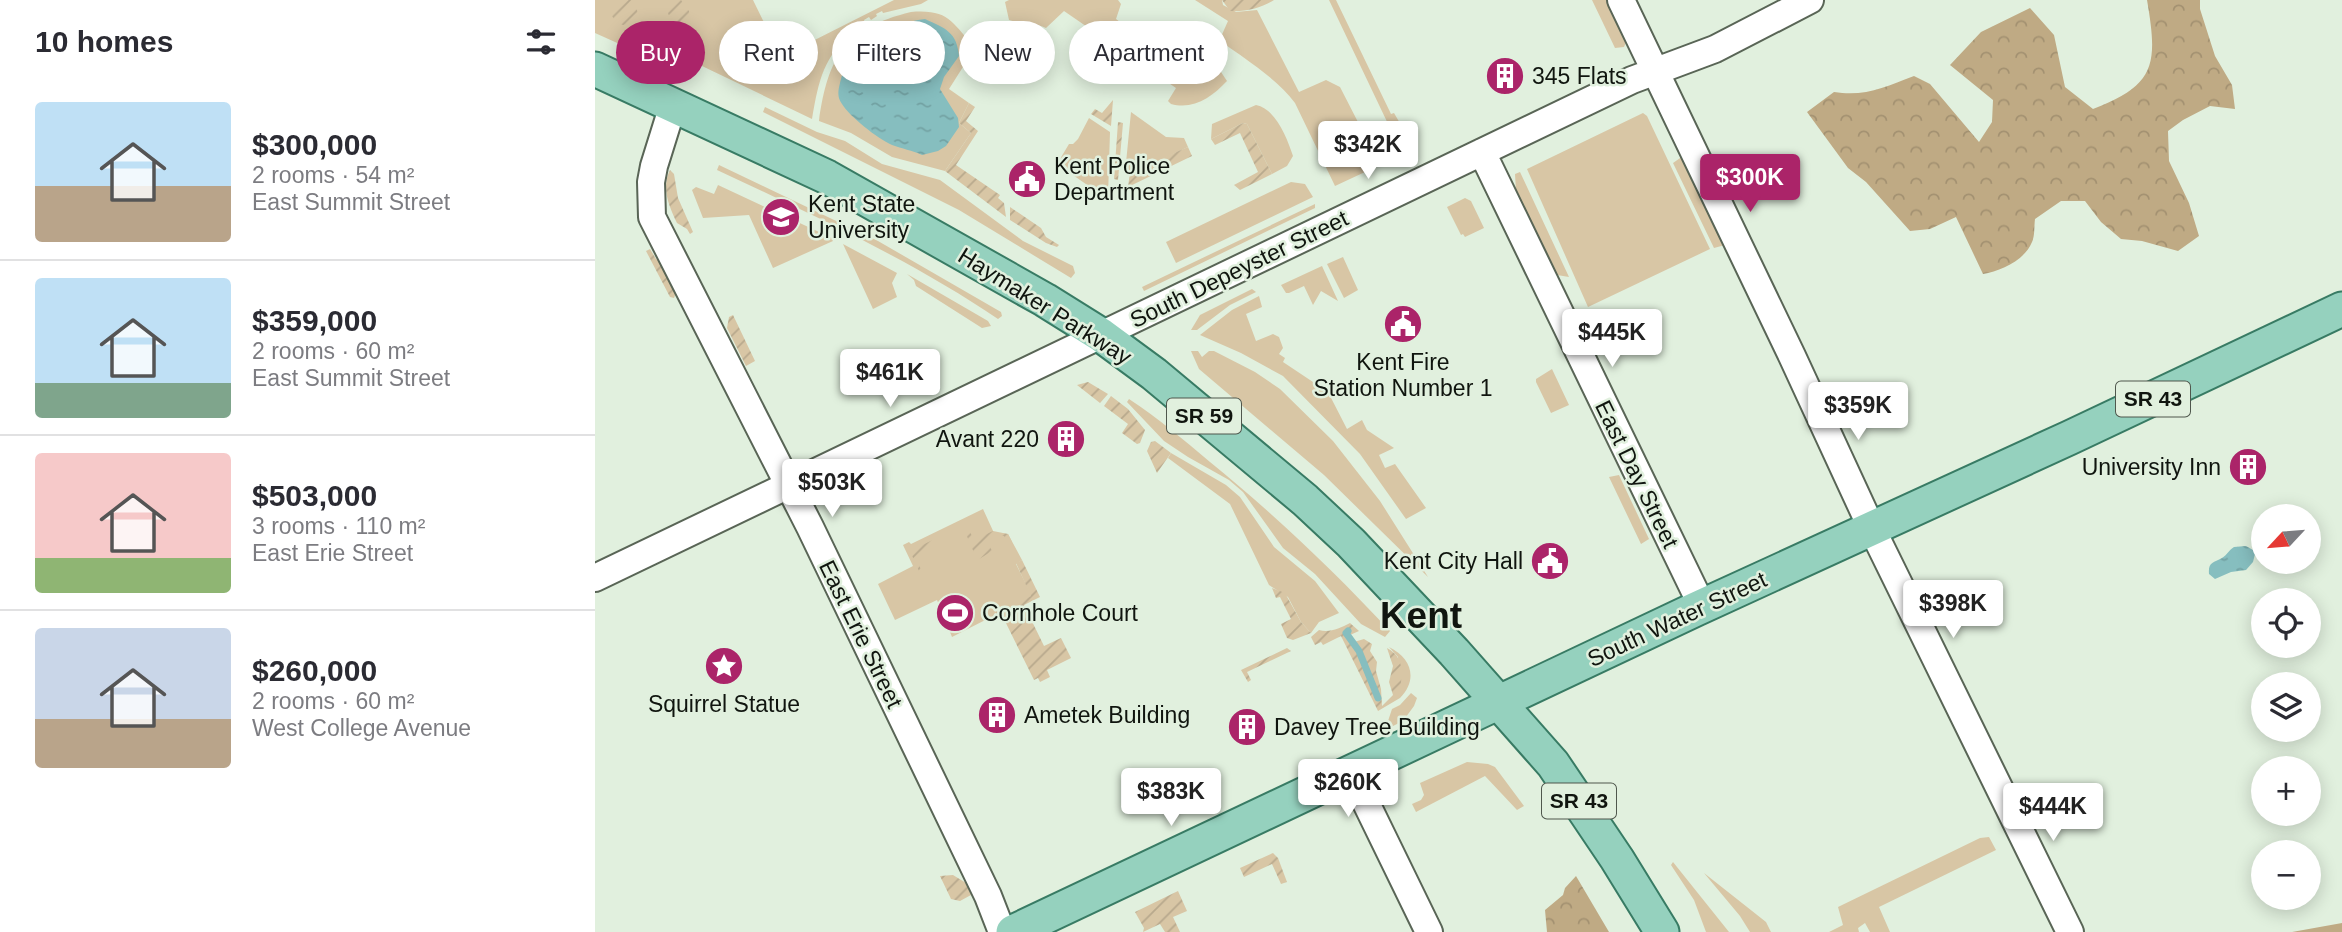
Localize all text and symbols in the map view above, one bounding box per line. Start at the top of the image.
chip: Buy [616,21,705,84]
chip: Rent [719,21,818,84]
chip: Filters [832,21,945,84]
chip: New [959,21,1055,84]
chip: Apartment [1069,21,1228,84]
icon: filters [522,23,560,61]
text: 10 homes [35,25,173,58]
building icon: 345 Flats [1484,55,1526,97]
place label: 345 Flats [1532,63,1627,89]
pin: $342K [1319,122,1417,181]
text: $300,000 [252,128,377,161]
icon: home [91,130,175,214]
text: $342K [1334,131,1402,157]
place label: Kent Police Department [1054,153,1175,205]
pin: $300K [1701,154,1799,214]
public building icon: Kent Police Department [1006,158,1048,200]
text: 2 rooms · 54 m² [252,162,414,188]
text: $300K [1716,164,1784,190]
text: East Summit Street [252,189,450,215]
place label: Kent State University [808,191,915,243]
school or university icon: Kent State University [760,196,802,238]
street label: South Depeyster Street [1126,205,1353,333]
street label: Haymaker Parkway [954,242,1137,370]
public building icon: Kent Fire Station Number 1 [1382,303,1424,345]
text: $359,000 [252,304,377,337]
icon: home [91,306,175,390]
pin: $445K [1563,310,1661,369]
text: $445K [1578,319,1646,345]
text: 2 rooms · 60 m² [252,338,414,364]
place label: Kent Fire Station Number 1 [1314,349,1492,401]
pin: $461K [841,350,939,409]
text: $461K [856,359,924,385]
text: East Summit Street [252,365,450,391]
pin: $359K [1809,382,1907,442]
road number: SR 43 [2116,382,2190,416]
text: $359K [1824,392,1892,418]
street label: East Day Street [1590,396,1684,553]
road number: SR 59 [1167,398,1241,434]
building icon: Avant 220 [1045,418,1087,460]
place label: Avant 220 [936,426,1039,452]
building icon: University Inn [2227,446,2269,488]
place label: University Inn [2082,454,2221,480]
pin: $503K [783,460,881,519]
text: $503K [798,469,866,495]
text: $503,000 [252,479,377,512]
icon: home [91,481,175,565]
north arrow [2251,504,2321,574]
map controls [2251,504,2321,910]
text: 3 rooms · 110 m² [252,513,425,539]
text: East Erie Street [252,540,413,566]
public building icon: Kent City Hall [1529,540,1571,582]
place label: Kent City Hall [1384,548,1523,574]
street label: East Erie Street [814,556,908,713]
street label: South Water Street [1583,566,1771,672]
pin: $398K [1904,580,2002,640]
button: locate [2251,588,2321,658]
text: $398K [1919,590,1987,616]
sports icon: Cornhole Court [934,592,976,634]
district label: Kent [1380,595,1462,636]
place label: Cornhole Court [982,600,1139,626]
place icon: Squirrel Statue [703,645,745,687]
text: $260,000 [252,654,377,687]
icon: home [91,656,175,740]
button: layers [2251,672,2321,742]
text: 2 rooms · 60 m² [252,688,414,714]
place label: Squirrel Statue [648,691,800,717]
building icon: Ametek Building [976,694,1018,736]
place label: Ametek Building [1024,702,1190,728]
building icon: Davey Tree Building [1226,706,1268,748]
place label: Davey Tree Building [1274,714,1480,740]
text: West College Avenue [252,715,471,741]
button: + [2251,756,2321,826]
pin: $260K [1299,760,1397,819]
pin: $383K [1122,768,1220,828]
text: $260K [1314,769,1382,795]
text: $383K [1137,778,1205,804]
road number: SR 43 [1542,784,1616,818]
pin: $444K [2004,784,2102,843]
text: $444K [2019,793,2087,819]
button: − [2251,840,2321,910]

